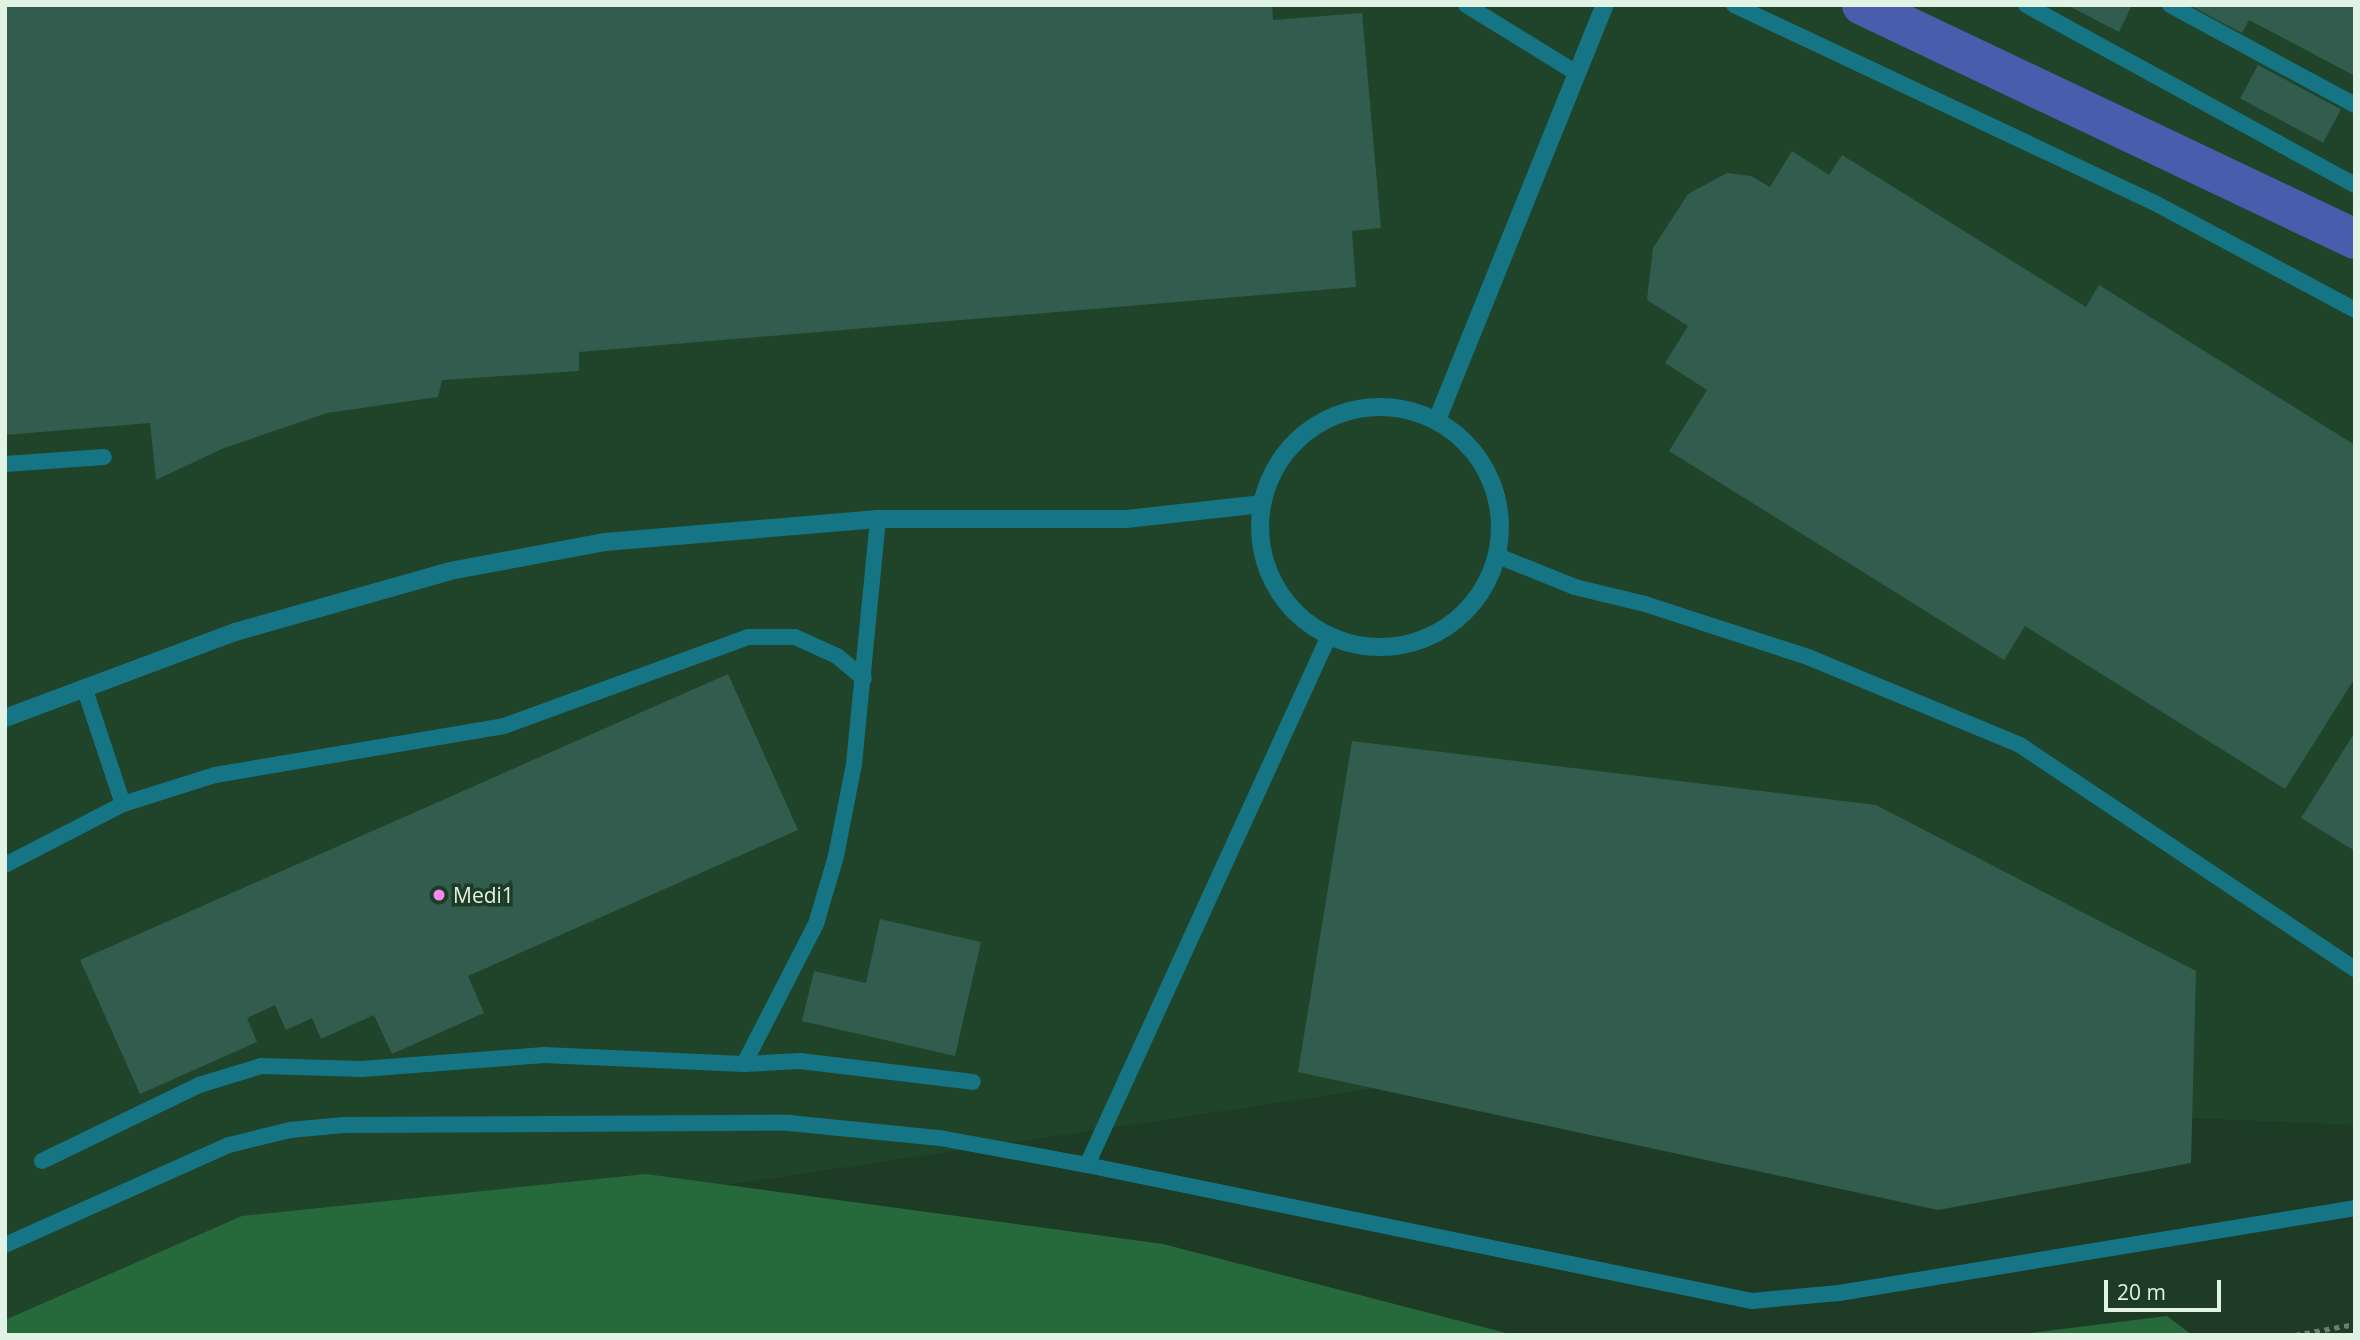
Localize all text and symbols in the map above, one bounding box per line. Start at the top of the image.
place label: Medi1 [453,882,514,908]
marker: Medi1 [431,887,447,903]
scale bar [2108,1266,2225,1310]
text: 20 m [2117,1278,2166,1306]

